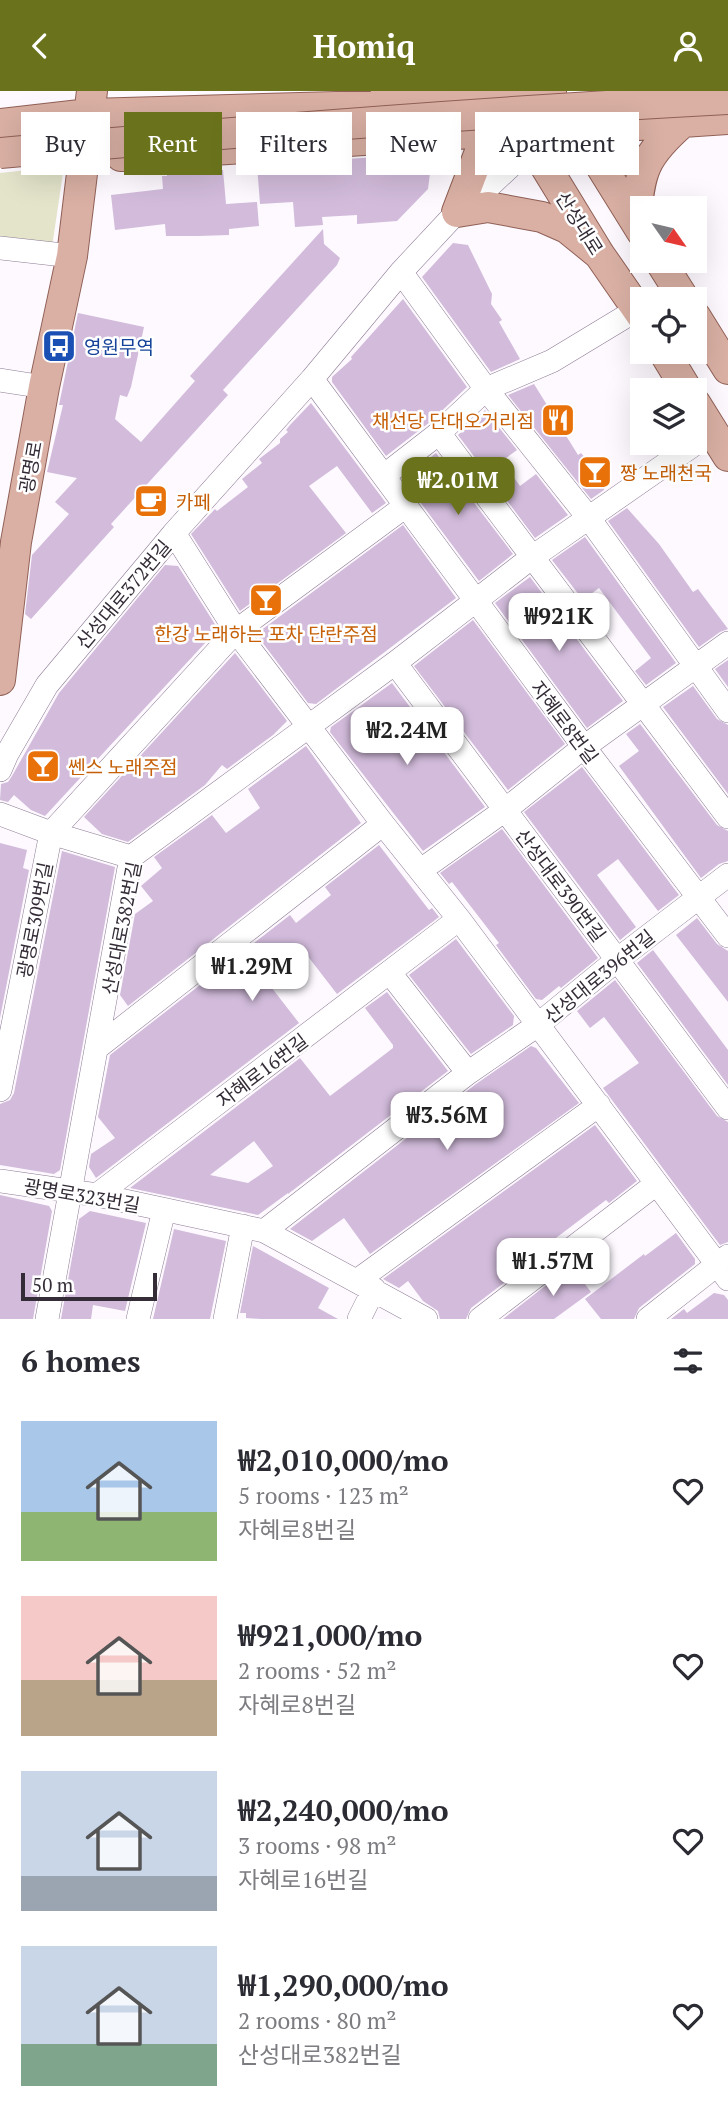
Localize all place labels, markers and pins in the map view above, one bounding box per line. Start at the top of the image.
bus stop icon: 영원무역 [40,327,78,365]
place label: 영원무역 [84,334,154,359]
restaurant icon: 채선당 단대오거리점 [539,401,577,439]
place label: 채선당 단대오거리점 [372,408,534,433]
bar icon: 짱 노래천국 [576,453,614,491]
pin: ₩2.01M [401,457,515,517]
place label: 짱 노래천국 [620,460,712,485]
cafe icon: 카페 [132,482,170,520]
place label: 카페 [176,489,211,514]
bar icon: 한강 노래하는 포차 단란주점 [247,581,285,619]
pin: ₩921K [510,594,608,653]
place label: 한강 노래하는 포차 단란주점 [154,621,378,646]
pin: ₩2.24M [350,707,464,767]
bar icon: 쎈스 노래주점 [24,747,62,785]
place label: 쎈스 노래주점 [68,754,178,779]
pin: ₩1.29M [195,943,309,1003]
pin: ₩3.56M [390,1093,504,1152]
pin: ₩1.57M [496,1239,610,1298]

